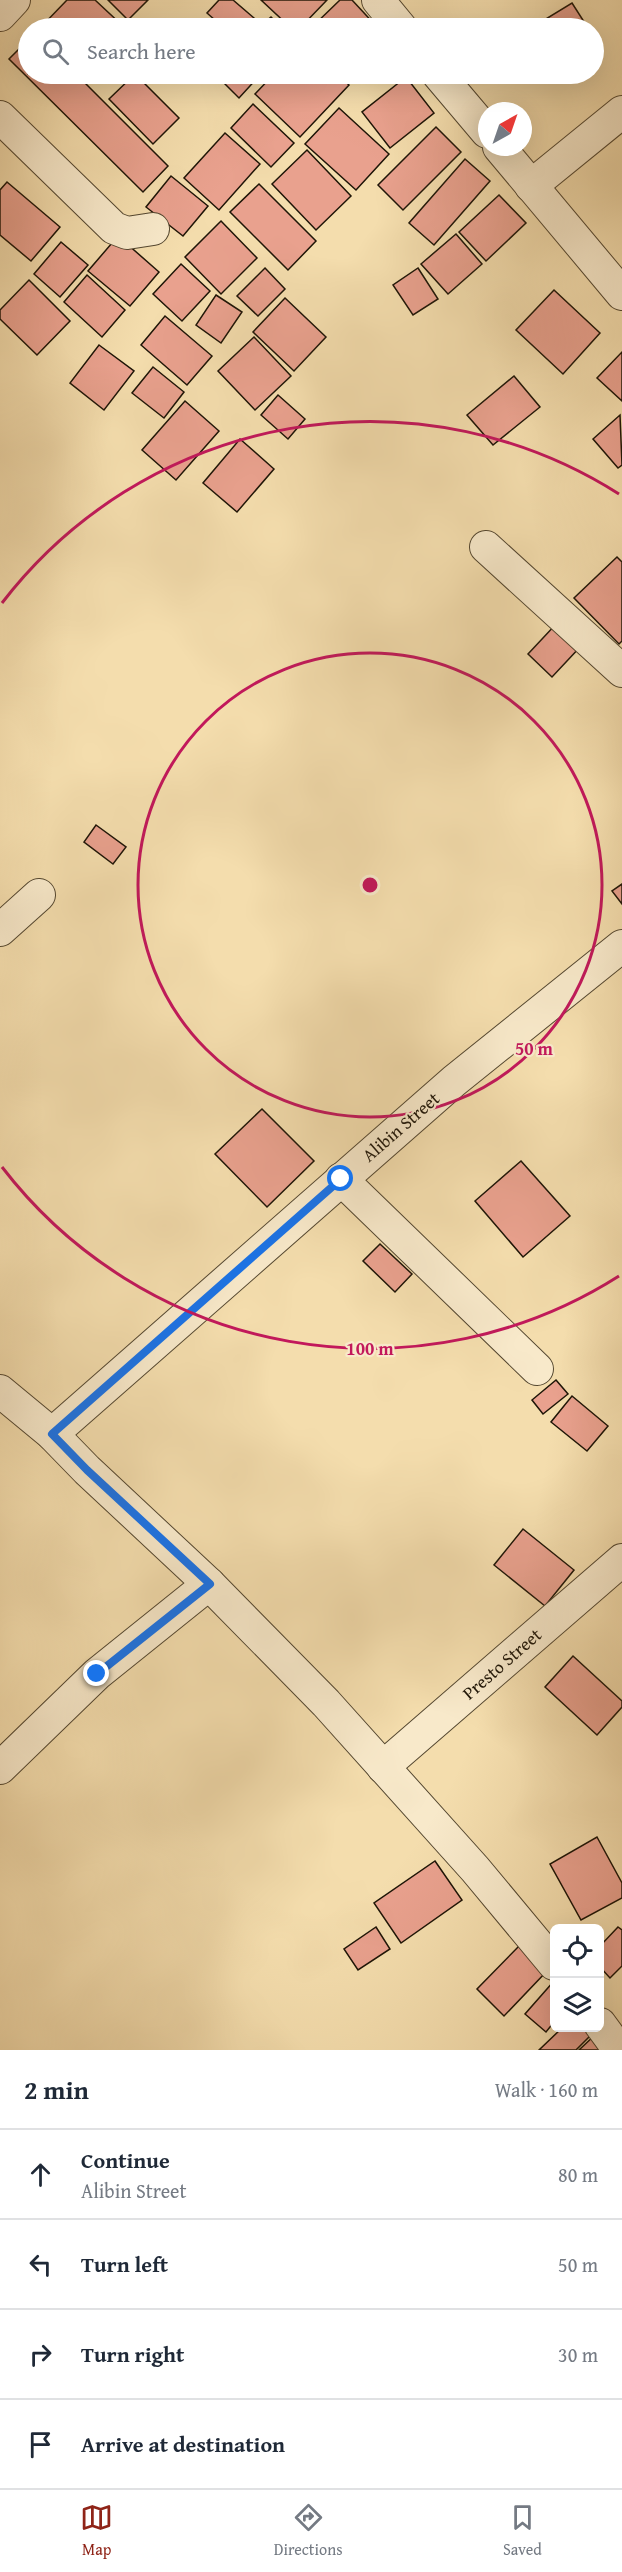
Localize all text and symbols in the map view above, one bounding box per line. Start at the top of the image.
search box [18,18,604,84]
icon: search [39,35,72,68]
text: Search here [87,35,196,67]
north arrow [478,102,532,156]
centre of rings [360,875,380,895]
text: 50 m [515,1035,554,1062]
street label: Alibin Street [356,1085,446,1168]
route start [327,1165,353,1191]
text: 100 m [346,1335,394,1362]
street label: Presto Street [456,1621,548,1706]
route end [83,1660,109,1686]
map controls [550,1924,604,2032]
button: locate [550,1924,604,1978]
button: layers [550,1978,604,2032]
text: 2 min [24,2070,89,2109]
text: Walk · 160 m [495,2075,598,2104]
text: Continue [81,2144,170,2176]
icon: ahead [24,2158,57,2191]
text: 80 m [558,2160,598,2189]
text: Alibin Street [81,2176,187,2205]
icon: left [24,2248,57,2281]
text: Turn left [81,2248,168,2280]
text: 50 m [558,2250,598,2279]
icon: right [24,2338,57,2371]
text: Turn right [81,2338,184,2370]
text: 30 m [558,2340,598,2369]
icon: arrive [24,2428,57,2461]
text: Arrive at destination [81,2428,285,2460]
tab: Map [80,2501,113,2561]
tab: Directions [274,2501,343,2561]
tab: Saved [503,2501,542,2561]

